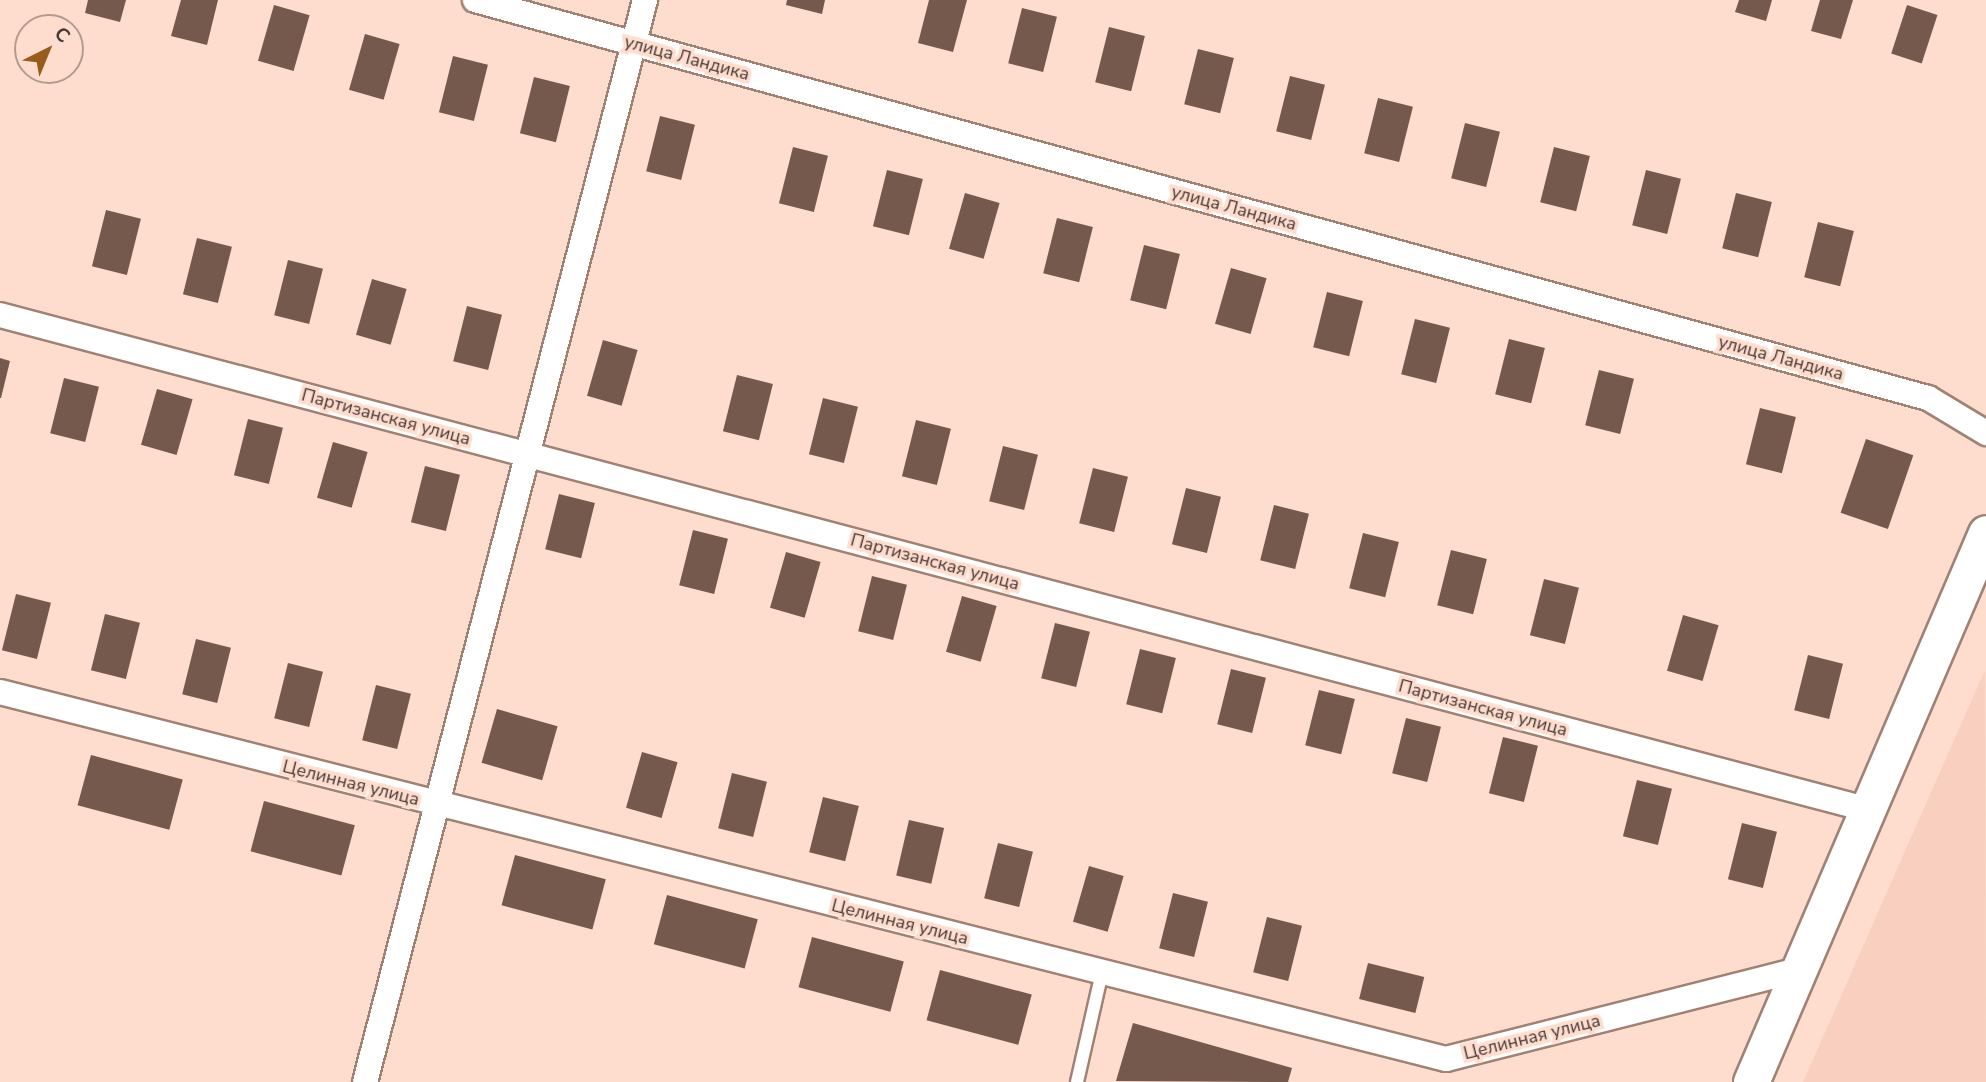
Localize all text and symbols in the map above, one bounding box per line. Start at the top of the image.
north arrow [14,14,84,84]
text: С [48,21,76,49]
street label: улица Ландика [622,31,752,85]
street label: улица Ландика [1169,181,1299,235]
street label: улица Ландика [1716,331,1846,385]
street label: Партизанская улица [299,384,473,450]
street label: Партизанская улица [848,529,1022,595]
street label: Партизанская улица [1396,675,1570,741]
street label: Целинная улица [280,756,422,810]
street label: Целинная улица [829,895,971,949]
street label: Целинная улица [1461,1010,1603,1064]

